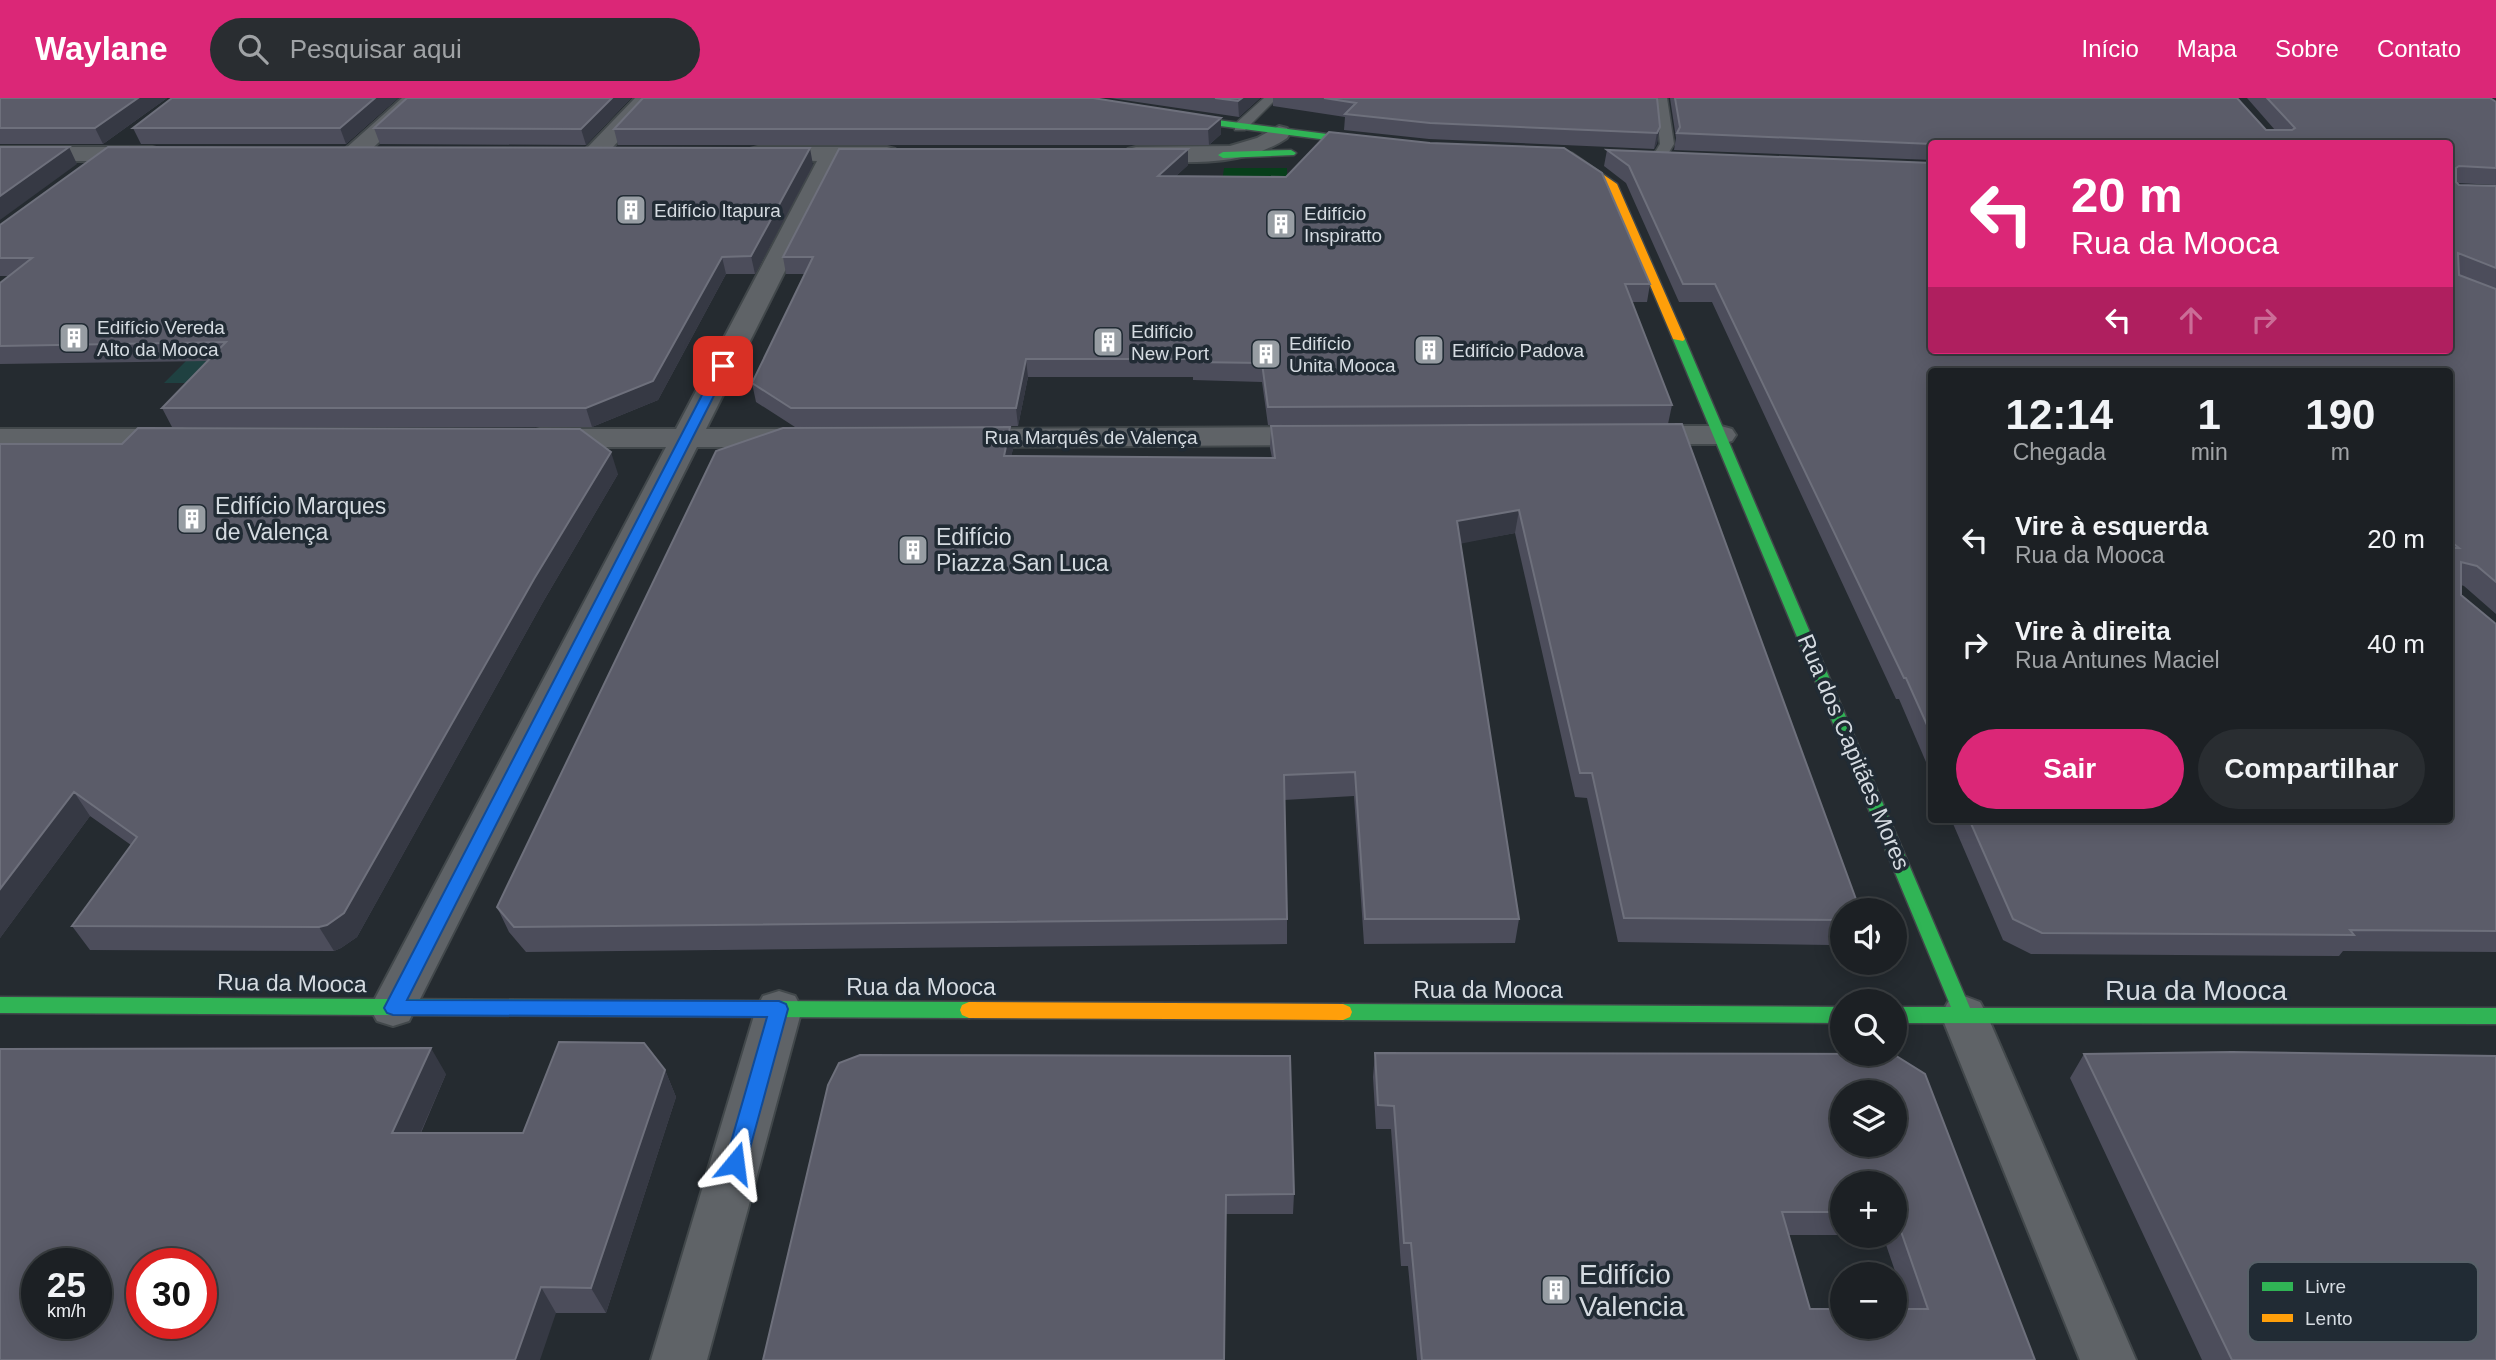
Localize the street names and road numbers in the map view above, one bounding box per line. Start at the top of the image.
street label: Rua Marquês de Valença [985,427,1198,448]
street label: Rua dos Capitães Mores [1793,630,1915,874]
street label: Rua da Mooca [217,969,367,997]
street label: Rua da Mooca [846,974,996,1000]
street label: Rua da Mooca [2105,975,2287,1006]
street label: Rua da Mooca [1413,977,1563,1003]

